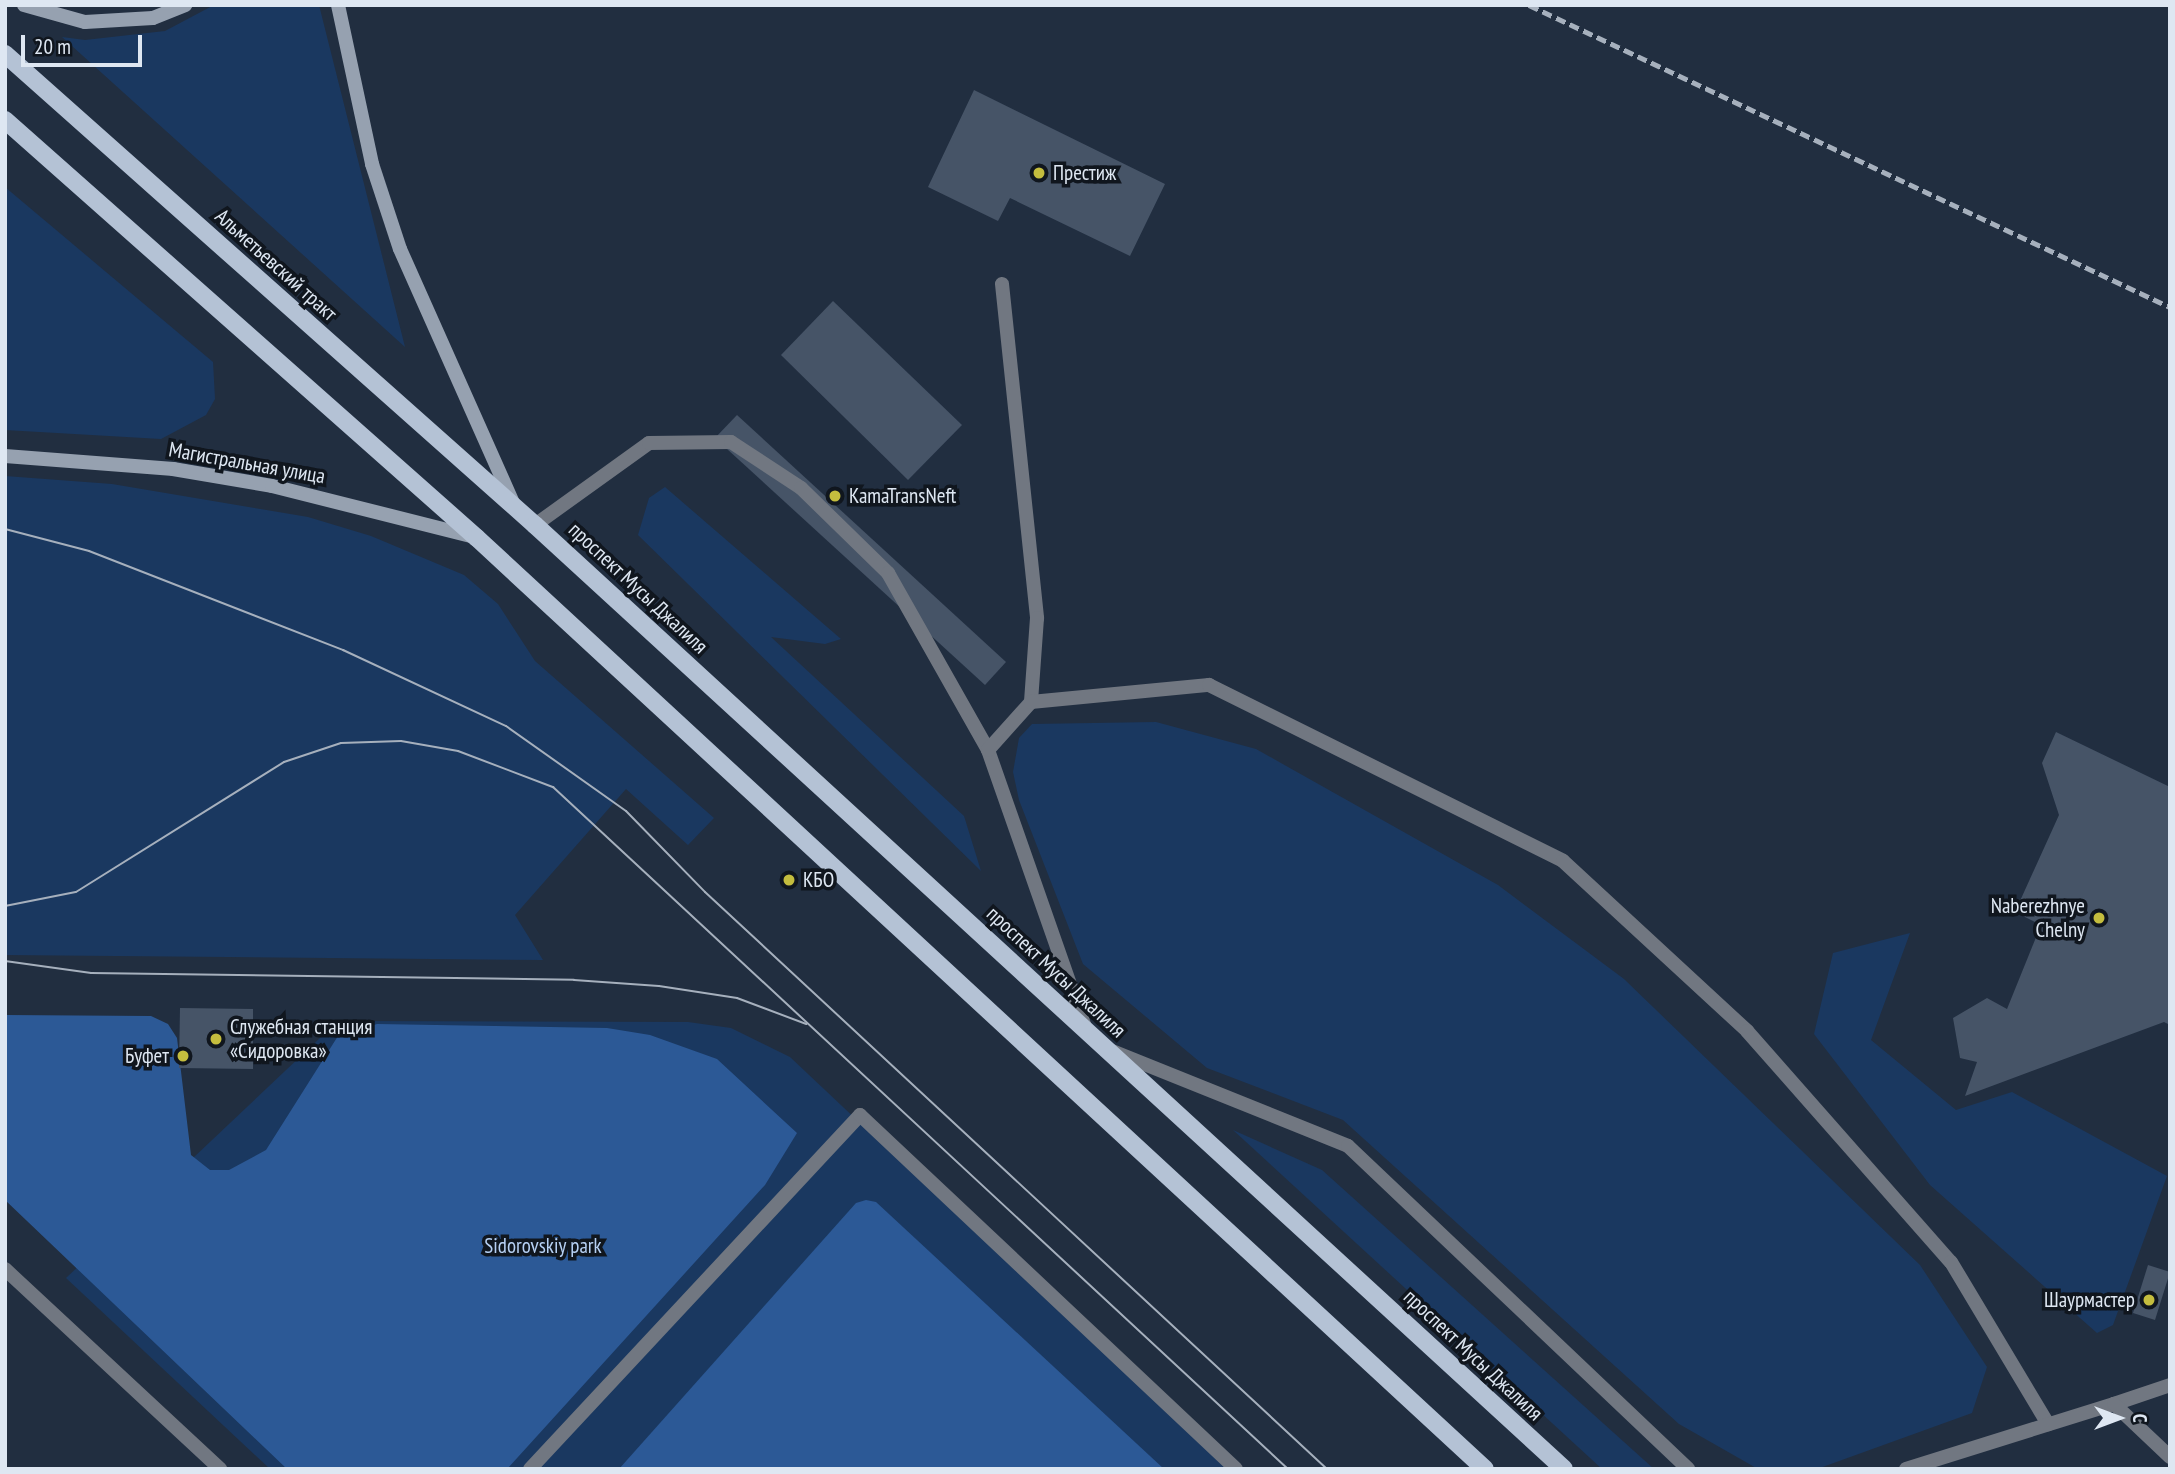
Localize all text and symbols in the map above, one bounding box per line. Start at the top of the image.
scale bar [24,21,145,65]
text: 20 m [34,33,71,60]
place label: Престиж [1053,160,1116,186]
marker: Престиж [1031,165,1047,181]
street label: Альметьевский тракт [210,204,342,326]
street label: Магистральная улица [167,437,327,489]
place label: KamaTransNeft [849,483,956,509]
marker: KamaTransNeft [827,488,843,504]
street label: проспект Мусы Джалиля [563,517,713,659]
place label: КБО [803,867,834,893]
marker: КБО [781,872,797,888]
place label: Naberezhnye Chelny [1991,893,2085,943]
street label: проспект Мусы Джалиля [981,901,1131,1043]
marker: Naberezhnye Chelny [2091,910,2107,926]
place label: Служебная станция «Сидоровка» [230,1014,372,1064]
marker: Служебная станция «Сидоровка» [208,1031,224,1047]
place label: Буфет [125,1043,169,1069]
marker: Буфет [175,1048,191,1064]
park label: Sidorovskiy park [484,1233,602,1259]
street label: проспект Мусы Джалиля [1398,1284,1548,1426]
place label: Шаурмастер [2044,1287,2135,1313]
marker: Шаурмастер [2141,1292,2157,1308]
north arrow [2084,1383,2154,1453]
text: С [2128,1414,2152,1422]

